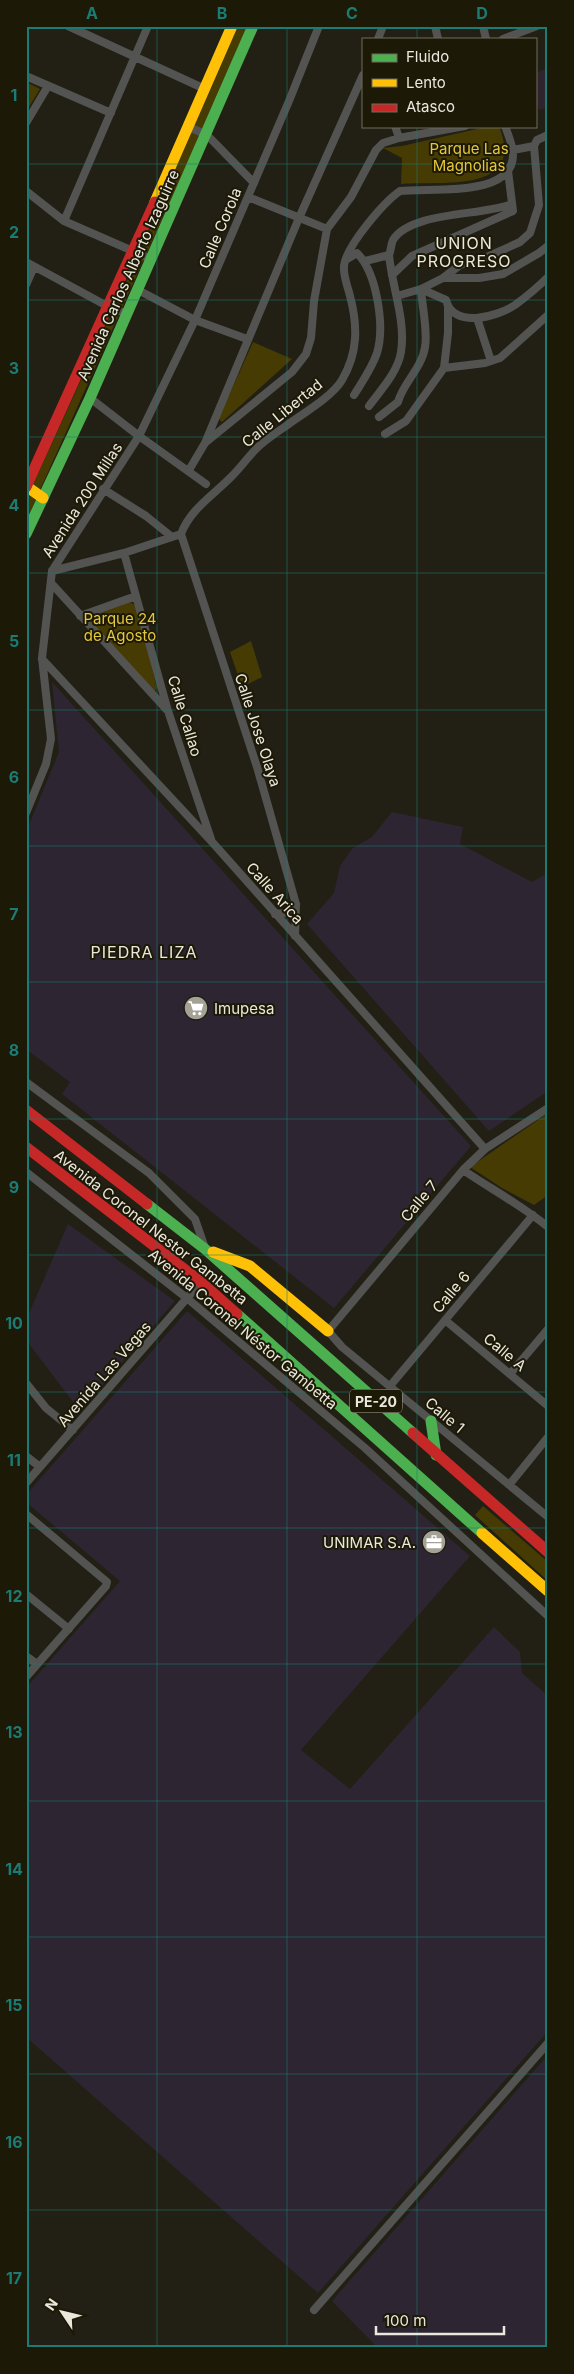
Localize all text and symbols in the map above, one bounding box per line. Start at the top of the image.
text: A [86,3,98,23]
text: B [217,3,227,23]
text: C [346,3,358,23]
text: D [476,3,488,23]
legend [362,38,536,128]
text: Fluido [406,47,449,66]
text: Lento [406,73,446,92]
text: 1 [11,85,17,105]
text: Atasco [406,97,455,116]
park label: Parque Las Magnolias [429,139,509,175]
street label: Avenida Carlos Alberto Izaguirre [73,167,183,383]
street label: Calle Corola [194,185,246,271]
text: 2 [9,222,19,242]
district label: UNION PROGRESO [416,233,512,271]
text: 3 [9,358,19,378]
street label: Calle Libertad [238,375,326,451]
street label: Avenida 200 Millas [38,439,126,561]
text: 4 [9,495,20,515]
park label: Parque 24 de Agosto [83,609,157,645]
text: 5 [9,631,19,651]
street label: Calle Jose Olaya [231,671,285,789]
street label: Calle Callao [164,673,206,759]
text: 6 [9,767,19,787]
street label: Calle Arica [242,858,308,928]
text: 7 [9,904,19,924]
district label: PIEDRA LIZA [91,942,197,962]
supermarket icon: Imupesa [183,995,209,1021]
place label: Imupesa [214,999,274,1018]
text: 8 [9,1040,19,1060]
street label: Avenida Coronel Nestor Gambetta [50,1145,252,1309]
street label: Calle 7 [396,1176,442,1226]
text: 9 [9,1177,19,1197]
street label: Avenida Coronel Néstor Gambetta [145,1244,341,1414]
street label: Calle 6 [428,1267,474,1317]
text: 10 [5,1313,23,1333]
street label: Avenida Las Vegas [53,1317,155,1431]
street label: Calle A [480,1329,530,1375]
road number: PE-20 [350,1390,402,1412]
street label: Calle 1 [421,1393,469,1437]
text: 11 [7,1450,21,1470]
office icon: UNIMAR S.A. [421,1529,447,1555]
place label: UNIMAR S.A. [323,1533,416,1552]
text: 12 [6,1586,22,1606]
text: 13 [5,1722,23,1742]
text: 14 [5,1859,23,1879]
text: 15 [5,1995,23,2015]
text: 16 [5,2132,23,2152]
text: 17 [6,2268,22,2288]
north arrow [38,2286,88,2336]
text: N [41,2295,61,2314]
scale bar [376,2304,504,2336]
text: 100 m [384,2311,426,2330]

